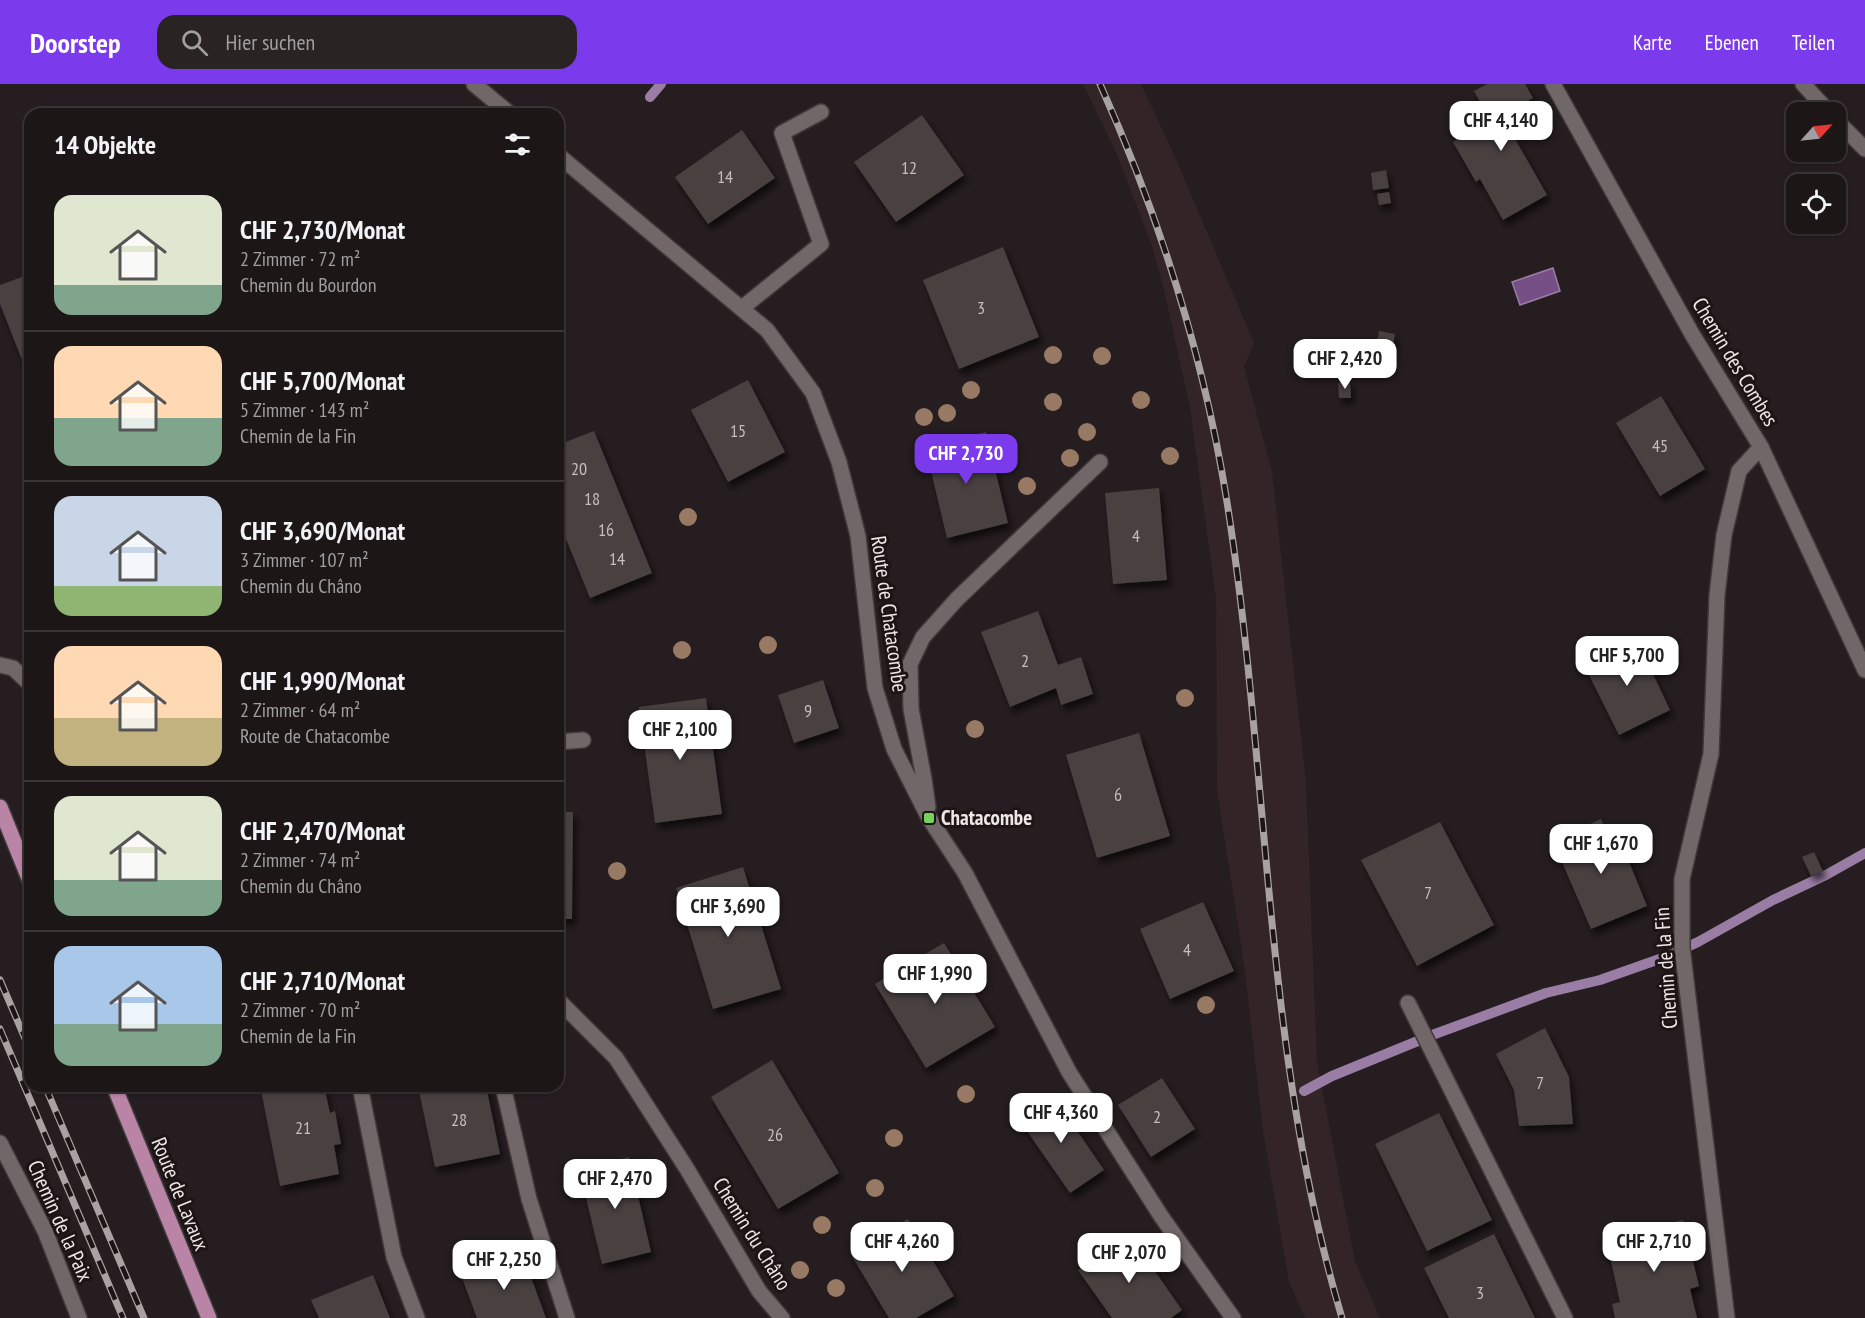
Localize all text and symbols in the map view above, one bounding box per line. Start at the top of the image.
search box [157,15,577,69]
text: Doorstep [30,24,121,61]
icon: search [178,26,211,59]
text: Hier suchen [226,28,315,56]
text: Karte [1633,29,1672,56]
text: Ebenen [1705,29,1759,56]
text: Teilen [1792,29,1835,56]
pin: CHF 4,140 [1432,101,1570,152]
north arrow [1786,102,1846,162]
map controls [1786,102,1846,234]
text: CHF 4,140 [1464,107,1538,133]
text: 14 Objekte [54,128,156,161]
icon: filters [501,128,534,161]
house number: 12 [901,156,917,179]
house number: 14 [717,165,733,188]
button: locate [1786,174,1846,234]
text: CHF 2,730/Monat [240,213,405,246]
icon: home [102,219,174,291]
text: 2 Zimmer · 72 m² [240,246,360,272]
text: Chemin du Bourdon [240,272,376,298]
street label: Chemin des Combes [1686,292,1784,431]
house number: 3 [977,296,985,319]
pin: CHF 2,420 [1276,339,1414,390]
text: CHF 2,420 [1308,345,1382,371]
text: CHF 5,700/Monat [240,364,405,397]
icon: home [102,370,174,442]
text: 5 Zimmer · 143 m² [240,397,369,423]
house number: 15 [730,419,746,442]
text: Chemin de la Fin [240,423,356,449]
pin: CHF 2,730 [897,434,1035,485]
house number: 45 [1652,434,1668,457]
text: CHF 2,730 [929,440,1003,466]
house number: 20 [571,457,587,480]
house number: 18 [584,487,600,510]
text: CHF 3,690/Monat [240,514,405,547]
house number: 16 [598,518,614,541]
icon: home [102,520,174,592]
house number: 4 [1132,524,1140,547]
street label: Route de Chatacombe [865,534,914,694]
text: 3 Zimmer · 107 m² [240,547,369,573]
house number: 14 [609,547,625,570]
text: Chemin du Châno [240,573,362,599]
pin: CHF 5,700 [1558,636,1696,687]
text: CHF 5,700 [1590,642,1664,668]
house number: 2 [1021,649,1029,672]
text: CHF 1,990/Monat [240,664,405,697]
icon: home [102,670,174,742]
text: 2 Zimmer · 64 m² [240,697,360,723]
house number: 9 [804,699,812,722]
pin: CHF 2,100 [611,710,749,761]
text: CHF 2,100 [643,716,717,742]
text: Route de Chatacombe [240,723,390,749]
house number: 6 [1114,783,1122,806]
place label: Chatacombe [941,804,1032,831]
marker: Chatacombe [922,811,936,825]
text: CHF 2,470/Monat [240,814,405,847]
icon: home [102,820,174,892]
pin: CHF 1,670 [1532,824,1670,875]
text: CHF 1,670 [1564,830,1638,856]
text: 2 Zimmer · 74 m² [240,847,360,873]
text: Chemin du Châno [240,873,362,899]
house number: 7 [1424,881,1432,904]
pin: CHF 3,690 [659,887,797,938]
text: CHF 3,690 [691,893,765,919]
street label: Chemin de la Fin [1648,906,1683,1030]
house number: 4 [1183,938,1191,961]
pin: CHF 1,990 [866,954,1004,1005]
text: CHF 1,990 [898,960,972,986]
text: CHF 2,710/Monat [240,964,405,997]
icon: home [102,970,174,1042]
text: 2 Zimmer · 70 m² [240,997,360,1023]
text: Chemin de la Fin [240,1023,356,1049]
house number: 7 [1536,1071,1544,1094]
pin: CHF 4,360 [992,1093,1130,1144]
text: CHF 4,360 [1024,1099,1098,1125]
house number: 2 [1153,1105,1161,1128]
house number: 28 [451,1108,467,1131]
house number: 21 [295,1116,311,1139]
house number: 26 [767,1123,783,1146]
street label: Route de Lavaux [146,1133,215,1255]
street label: Chemin de la Paix [22,1156,99,1286]
pin: CHF 2,470 [546,1159,684,1210]
text: CHF 2,470 [578,1165,652,1191]
street label: Chemin du Châno [707,1172,798,1295]
pin: CHF 4,260 [833,1222,971,1273]
pin: CHF 2,710 [1585,1222,1723,1273]
text: CHF 4,260 [865,1228,939,1254]
text: CHF 2,710 [1617,1228,1691,1254]
pin: CHF 2,070 [1060,1233,1198,1284]
text: CHF 2,070 [1092,1239,1166,1265]
pin: CHF 2,250 [435,1240,573,1291]
text: CHF 2,250 [467,1246,541,1272]
house number: 3 [1476,1281,1484,1304]

